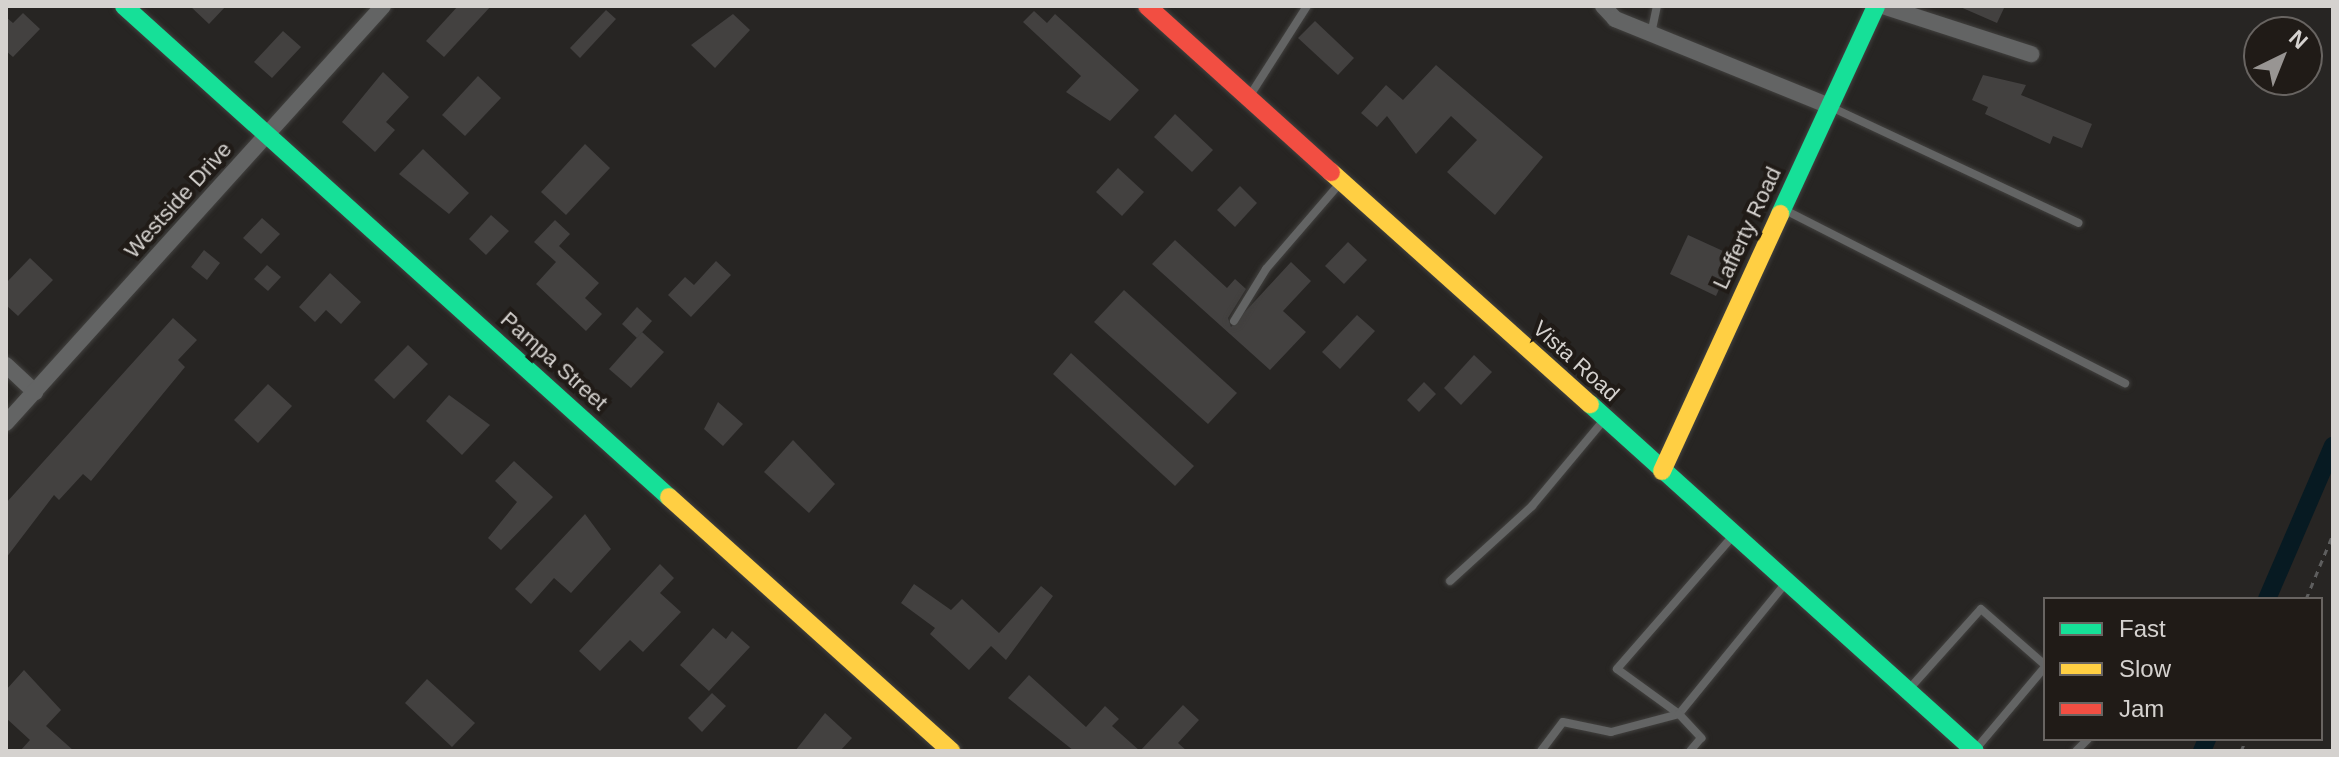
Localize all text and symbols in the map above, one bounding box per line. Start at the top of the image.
north arrow [2243,16,2323,96]
text: N [2284,25,2313,54]
street label: Westside Drive [119,136,237,264]
street label: Lafferty Road [1707,163,1787,293]
street label: Pampa Street [495,306,613,416]
street label: Vista Road [1527,315,1625,407]
legend [2043,597,2323,741]
text: Fast [2119,615,2166,642]
text: Slow [2119,655,2171,682]
text: Jam [2119,695,2164,722]

